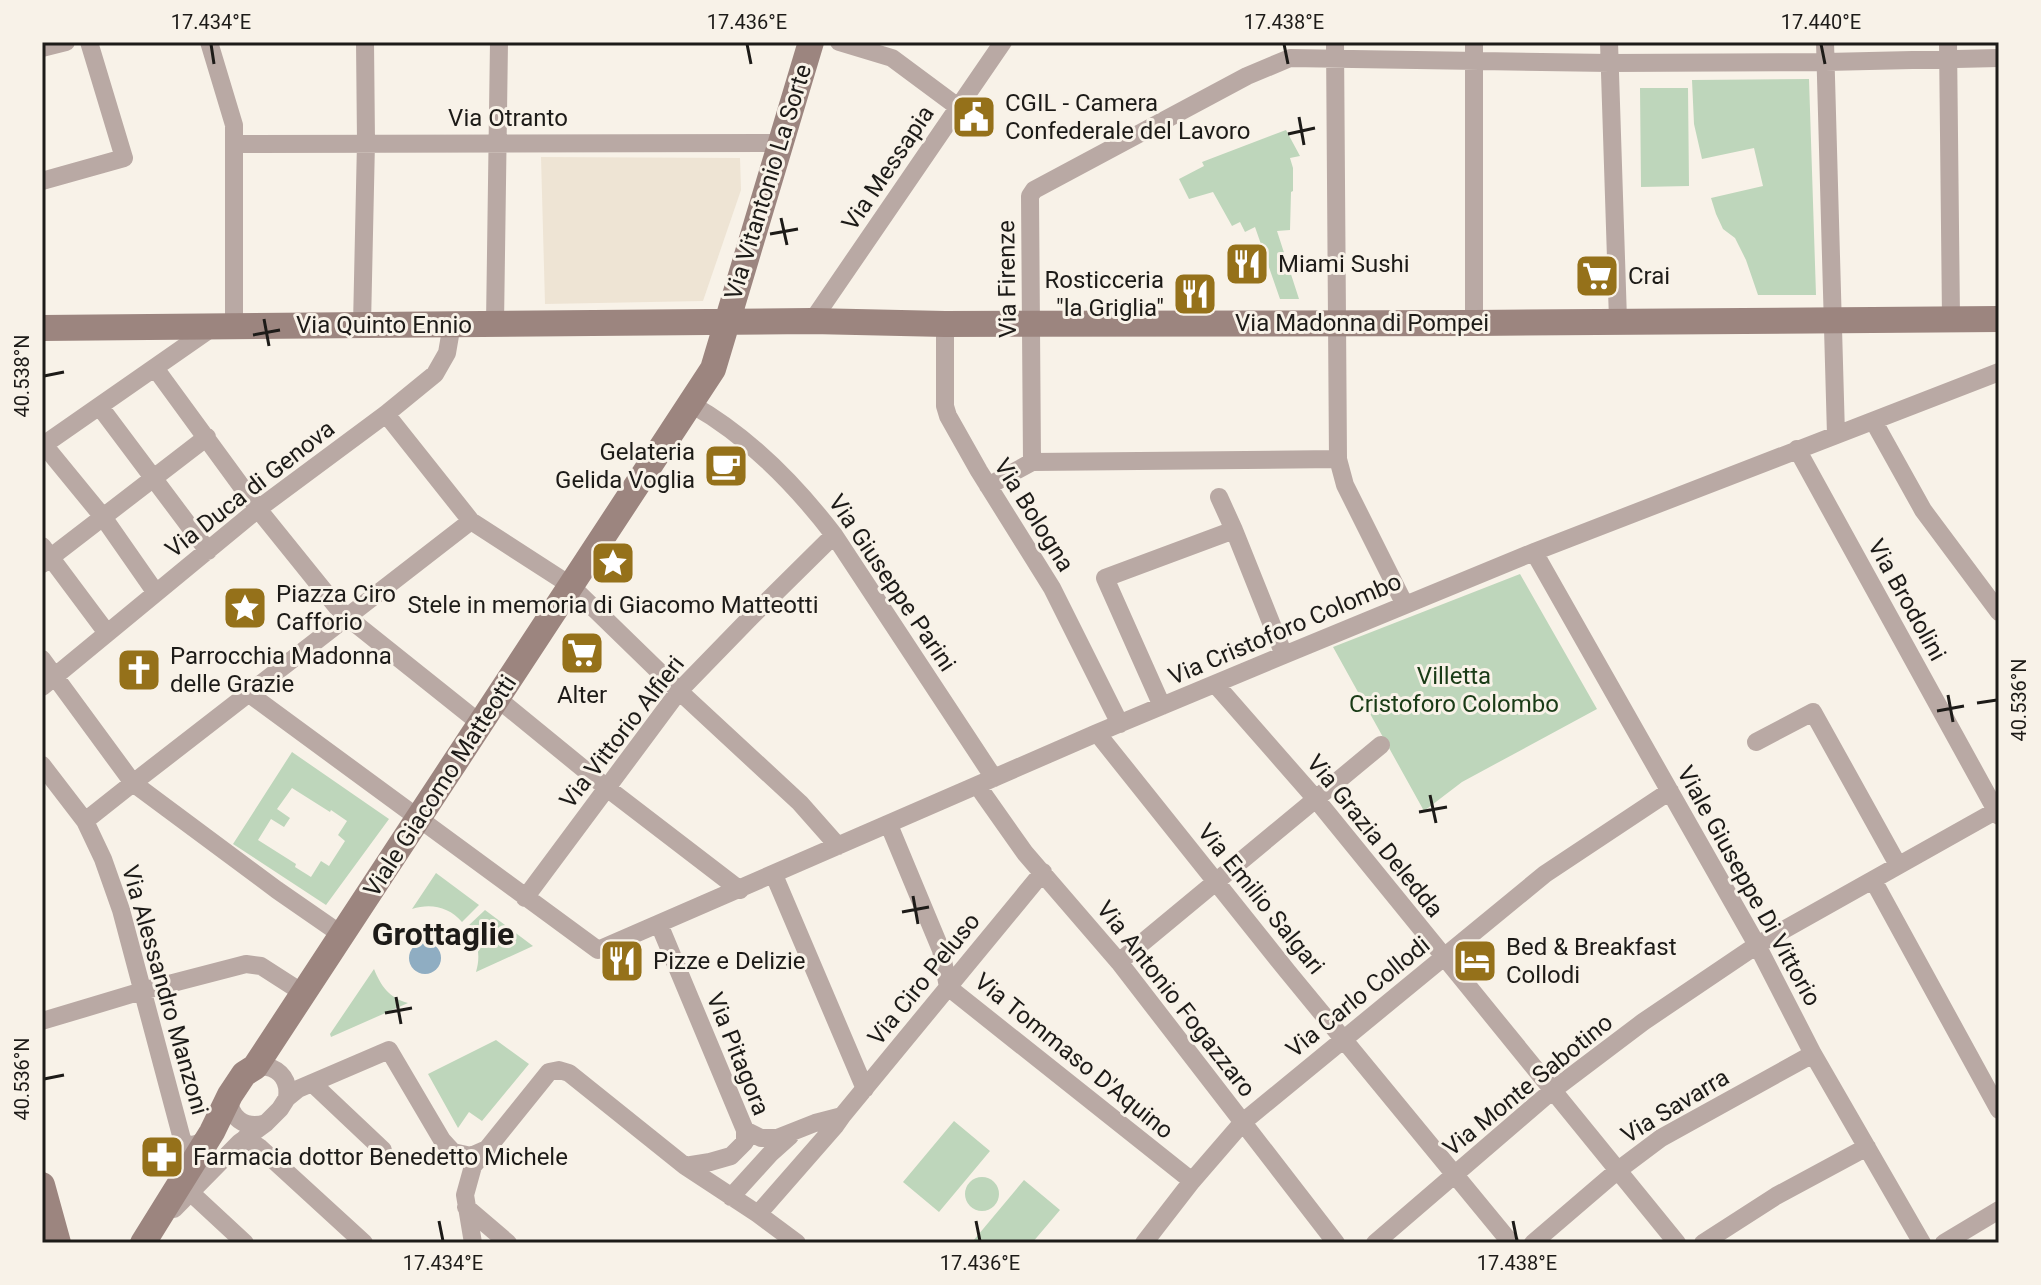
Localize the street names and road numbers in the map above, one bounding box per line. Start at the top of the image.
street label: Via Vitantonio La Sorte [719,61,817,303]
street label: Via Messapia [836,100,940,236]
street label: Via Otranto [448,104,568,132]
street label: Via Firenze [992,220,1022,338]
street label: Via Madonna di Pompei [1235,309,1489,337]
street label: Via Quinto Ennio [296,311,472,339]
street label: Via Duca di Genova [160,414,340,564]
street label: Via Bologna [988,453,1080,577]
street label: Via Giuseppe Parini [822,489,962,677]
street label: Via Brodolini [1862,534,1952,666]
street label: Via Cristoforo Colombo [1164,567,1406,691]
street label: Via Vittorio Alfieri [554,650,690,814]
street label: Viale Giacomo Matteotti [358,670,522,902]
street label: Via Grazia Deledda [1301,749,1449,923]
street label: Viale Giuseppe Di Vittorio [1671,761,1827,1011]
street label: Via Emilio Salgari [1192,818,1330,980]
street label: Via Alessandro Manzoni [116,862,214,1118]
street label: Via Antonio Fogazzaro [1091,896,1261,1102]
street label: Via Ciro Peluso [862,907,986,1051]
street label: Via Carlo Collodi [1281,931,1435,1063]
street label: Via Tommaso D'Aquino [969,967,1179,1145]
street label: Via Pitagora [701,989,775,1119]
street label: Via Monte Sabotino [1438,1008,1618,1162]
street label: Via Savarra [1616,1063,1734,1149]

